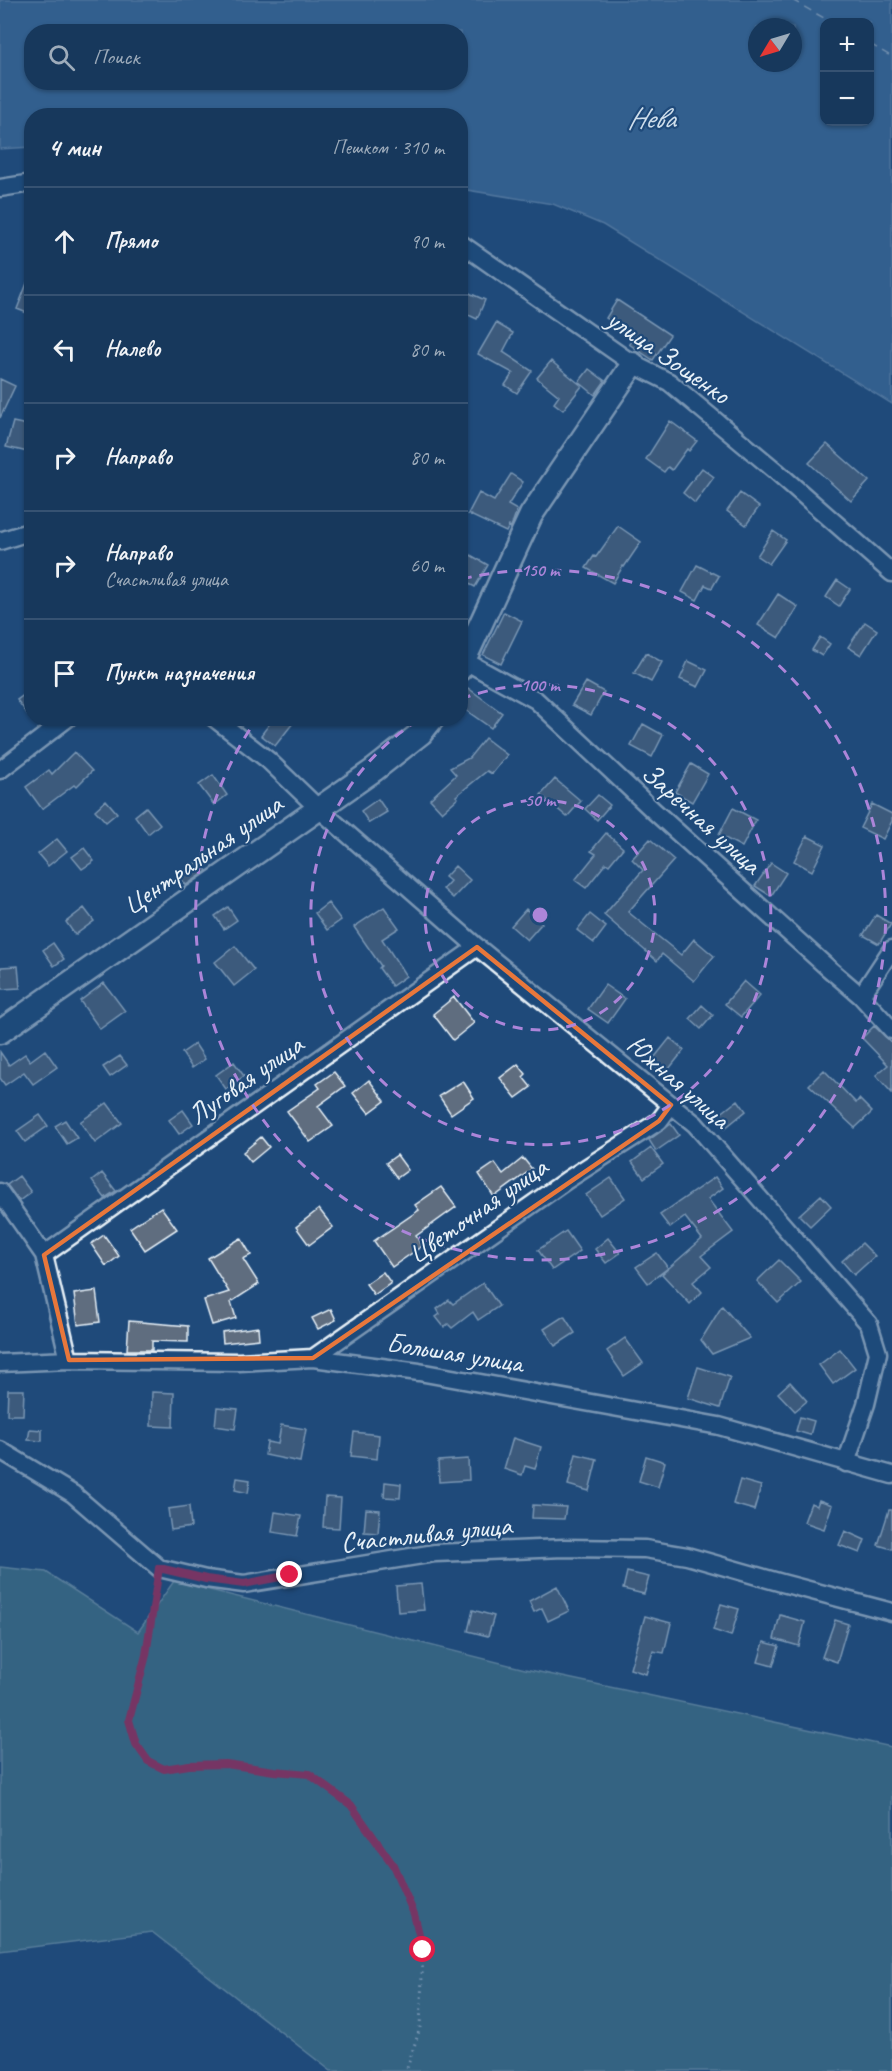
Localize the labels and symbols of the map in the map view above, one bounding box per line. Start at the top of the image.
north arrow [748,18,802,72]
water label: Нева [627,99,678,137]
street label: улица Зощенко [599,300,739,413]
text: 150 m [521,559,561,581]
text: 100 m [521,674,561,696]
street label: Заречная улица [634,755,770,883]
street label: Центральная улица [115,785,291,923]
text: 50 m [525,789,557,811]
centre of rings [530,905,550,925]
street label: Луговая улица [181,1026,311,1132]
street label: Южная улица [620,1027,739,1137]
street label: Цветочная улица [401,1148,555,1271]
street label: Большая улица [384,1324,528,1381]
street label: Счастливая улица [339,1507,515,1560]
route end [276,1561,302,1587]
route start [409,1936,435,1962]

